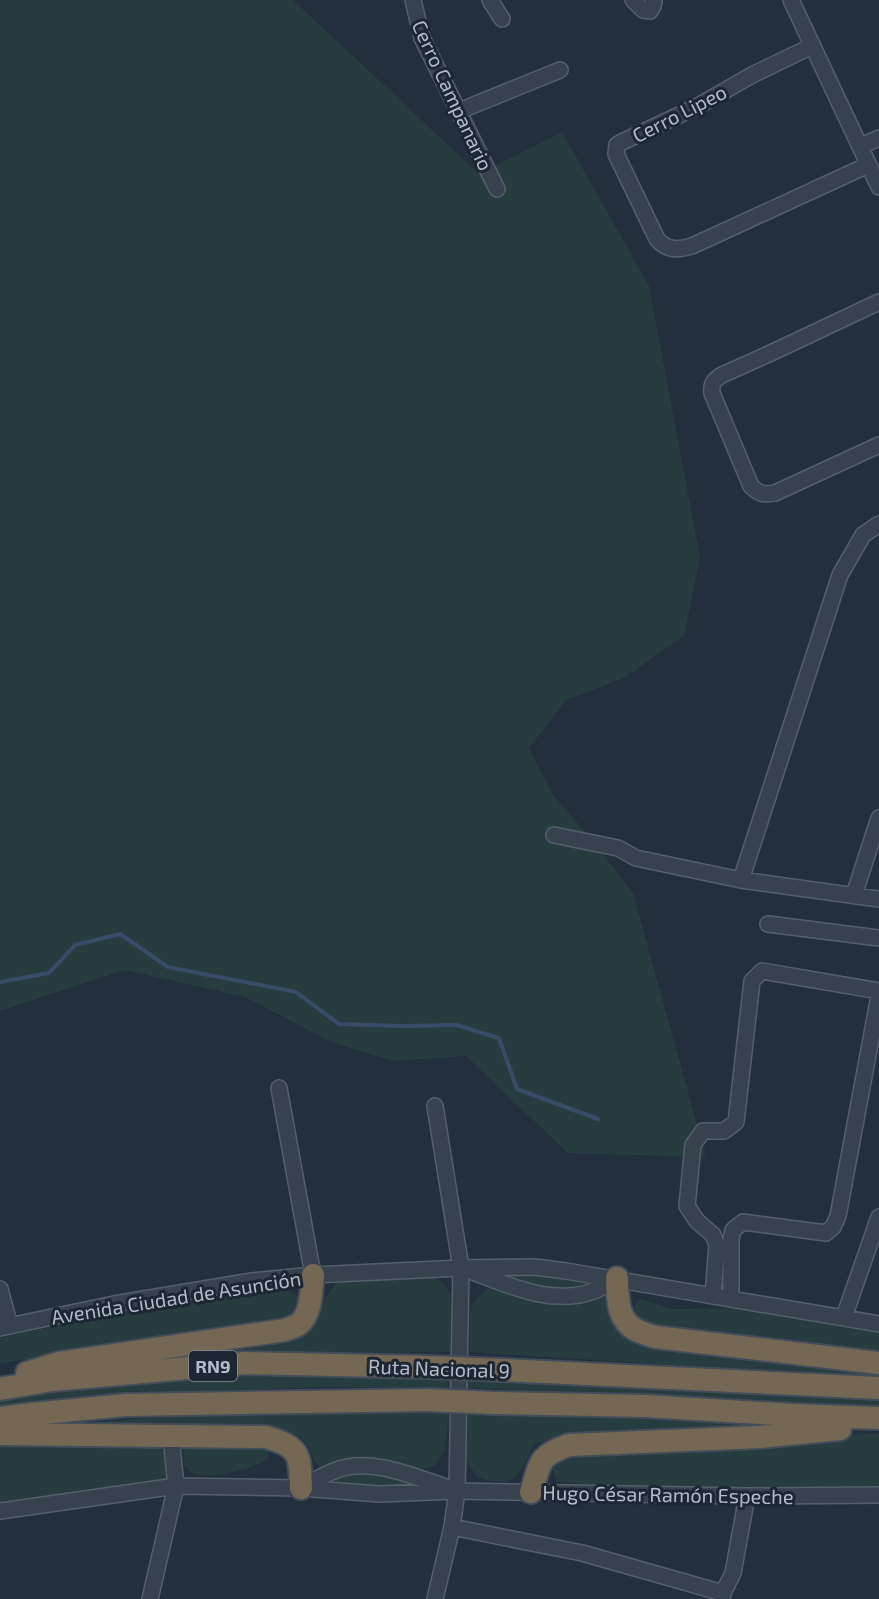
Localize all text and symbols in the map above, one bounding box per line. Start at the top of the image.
street label: Cerro Campanario [408,16,498,174]
street label: Cerro Lipeo [628,79,730,147]
street label: Avenida Ciudad de Asunción [49,1265,303,1329]
road number: RN9 [189,1351,237,1381]
street label: Ruta Nacional 9 [368,1354,510,1382]
street label: Hugo César Ramón Espeche [542,1480,794,1508]

